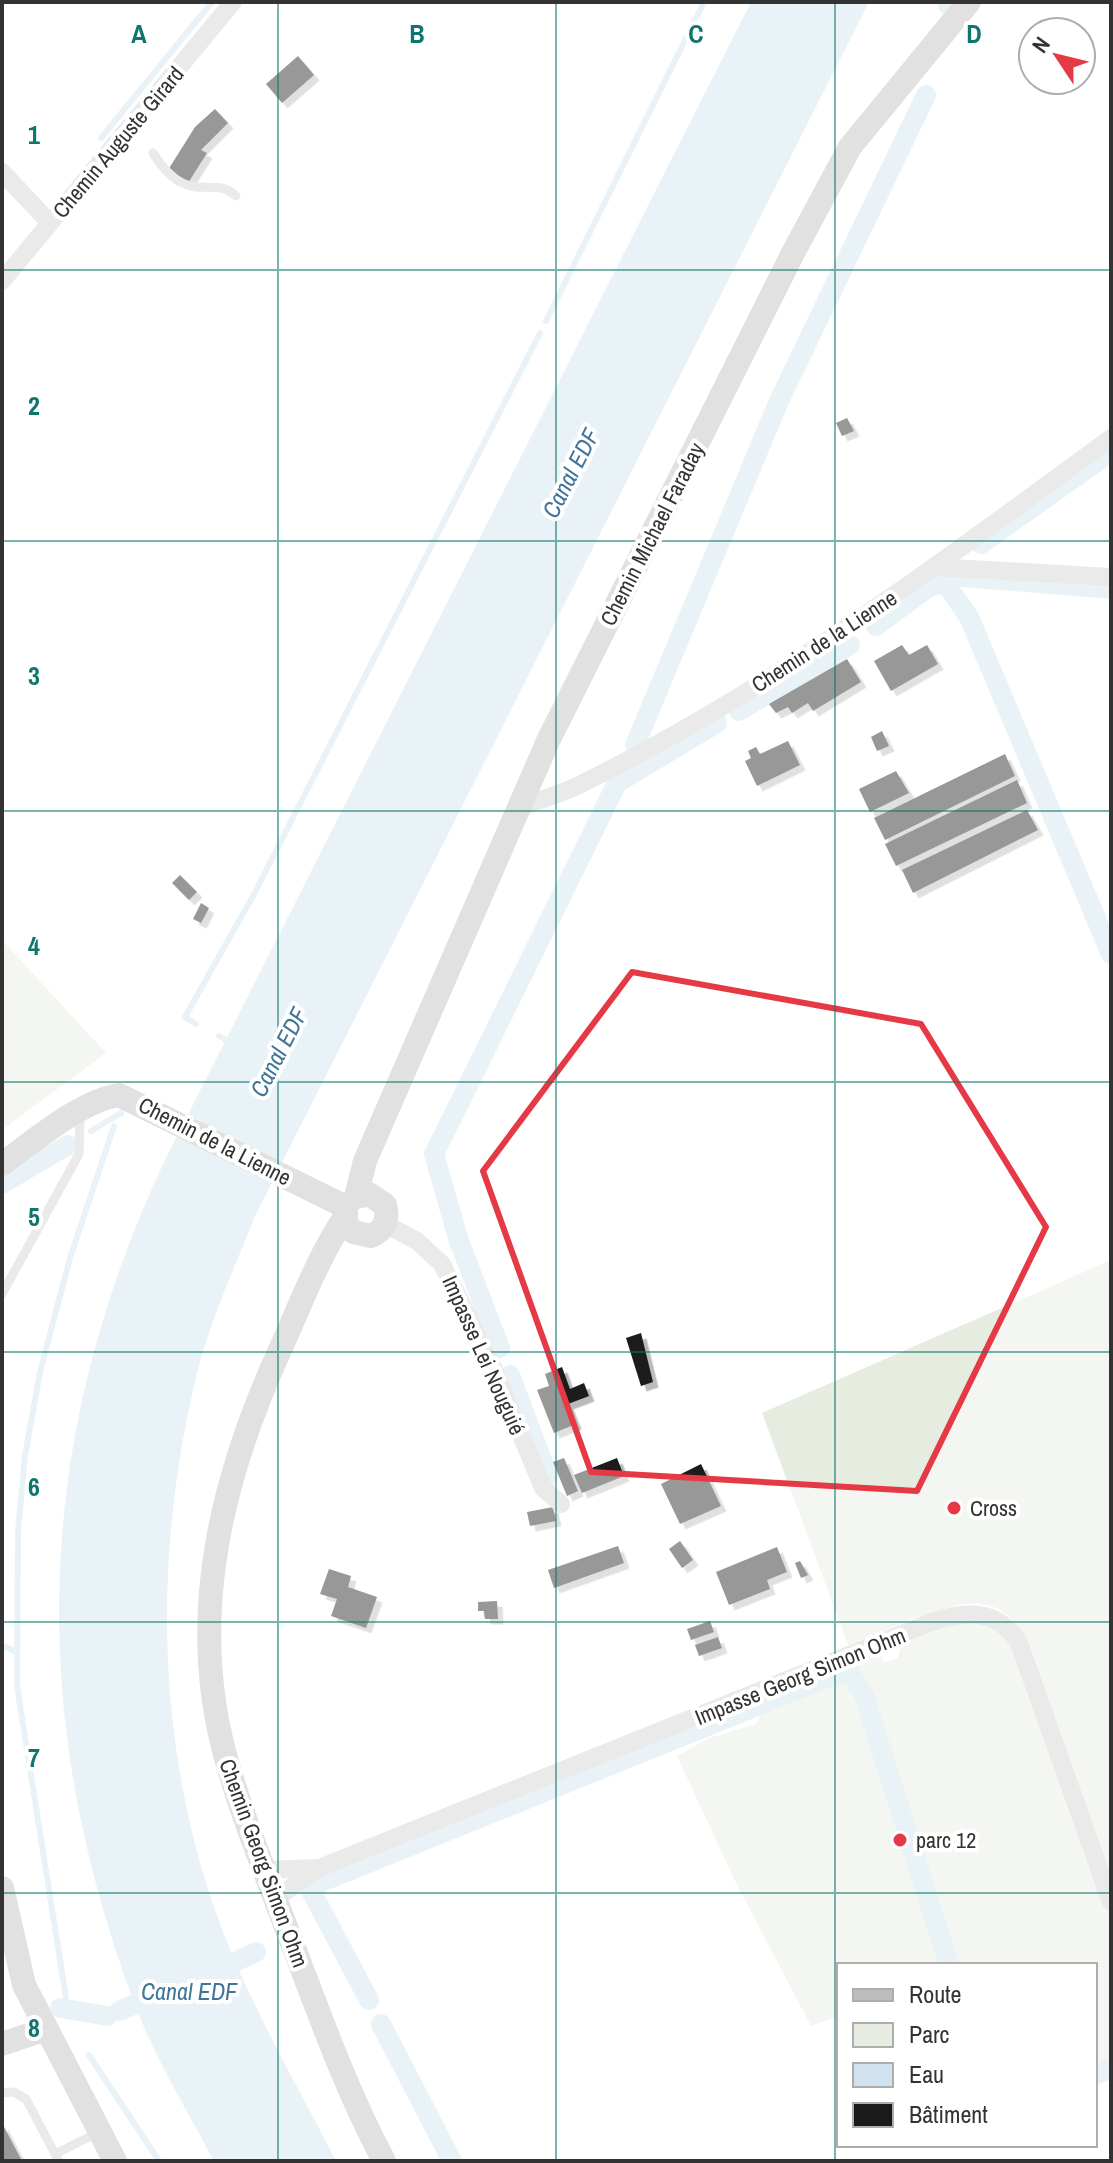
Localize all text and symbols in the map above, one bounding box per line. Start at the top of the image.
text: A [131,16,147,51]
text: B [409,16,425,51]
text: C [688,16,704,51]
text: D [966,16,982,51]
north arrow [1017,16,1097,96]
text: N [1025,31,1057,58]
street label: Chemin Auguste Girard [46,60,190,224]
text: 1 [28,117,40,152]
text: 2 [28,388,40,423]
water label: Canal EDF [534,422,607,523]
street label: Chemin Michael Faraday [593,437,711,631]
street label: Chemin de la Lienne [746,583,902,699]
text: 3 [28,658,40,693]
text: 4 [28,928,40,963]
water label: Canal EDF [242,1001,315,1102]
street label: Chemin de la Lienne [134,1090,296,1192]
text: 5 [28,1199,40,1234]
street label: Impasse Lei Nouguié [435,1271,533,1439]
text: 6 [28,1469,40,1504]
place label: Cross [970,1493,1017,1523]
marker: Cross [945,1499,963,1517]
street label: Impasse Georg Simon Ohm [690,1620,910,1732]
text: 7 [28,1740,40,1775]
street label: Chemin Georg Simon Ohm [212,1755,316,1971]
place label: parc 12 [916,1825,976,1855]
marker: parc 12 [891,1831,909,1849]
legend [837,1963,1097,2147]
water label: Canal EDF [141,1975,238,2007]
text: Route [909,1978,962,2010]
text: 8 [28,2010,40,2045]
text: Parc [909,2018,950,2050]
text: Eau [909,2058,944,2090]
text: Bâtiment [909,2098,988,2130]

